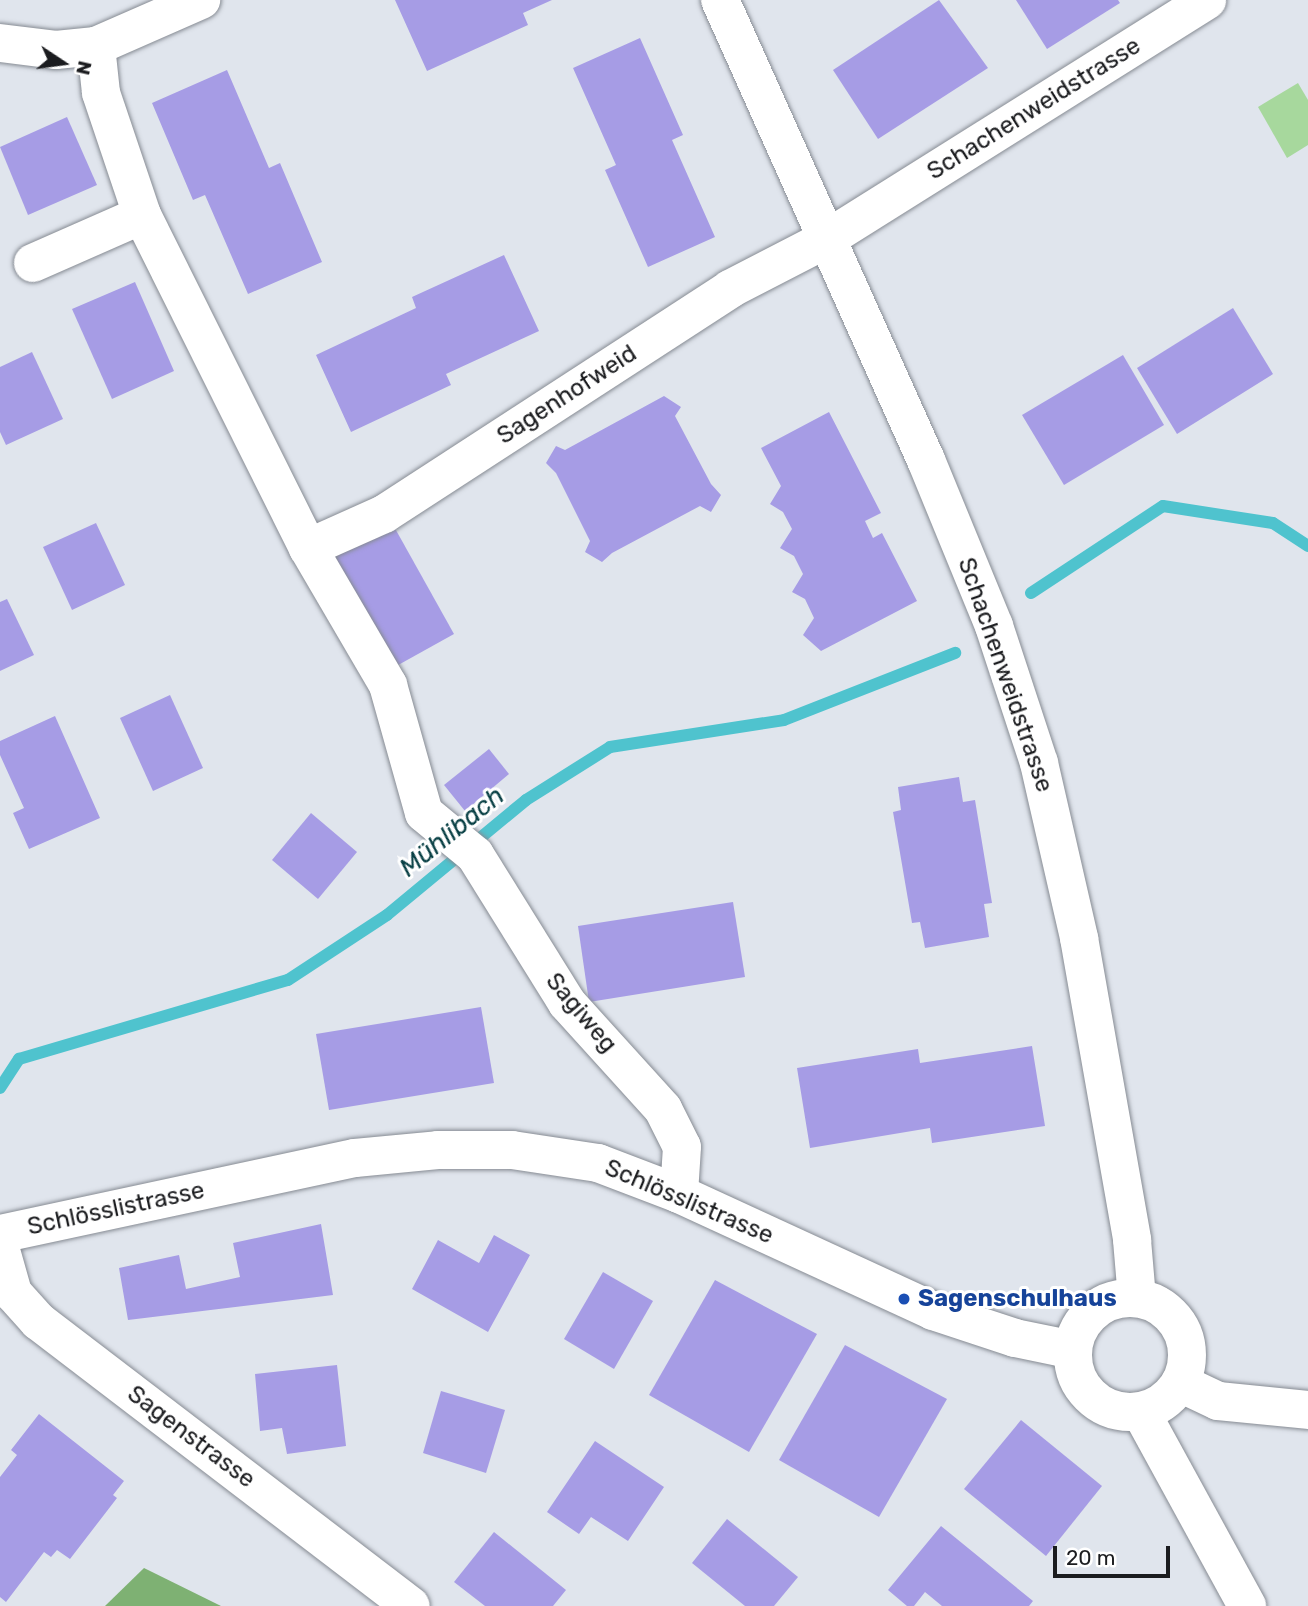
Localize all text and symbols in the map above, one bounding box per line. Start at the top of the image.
north arrow [28,28,98,98]
street label: Schachenweidstrasse [922,32,1146,186]
text: N [71,59,97,77]
street label: Sagenhofweid [492,339,642,451]
street label: Schachenweidstrasse [951,554,1059,796]
water label: Mühlibach [393,780,511,884]
street label: Sagiweg [539,967,623,1059]
street label: Schlösslistrasse [600,1154,778,1250]
street label: Schlösslistrasse [25,1176,207,1242]
place label: Sagenschulhaus [918,1285,1117,1313]
marker: Sagenschulhaus [896,1291,912,1307]
street label: Sagenstrasse [122,1380,260,1494]
scale bar [1056,1532,1173,1576]
text: 20 m [1066,1545,1115,1570]

